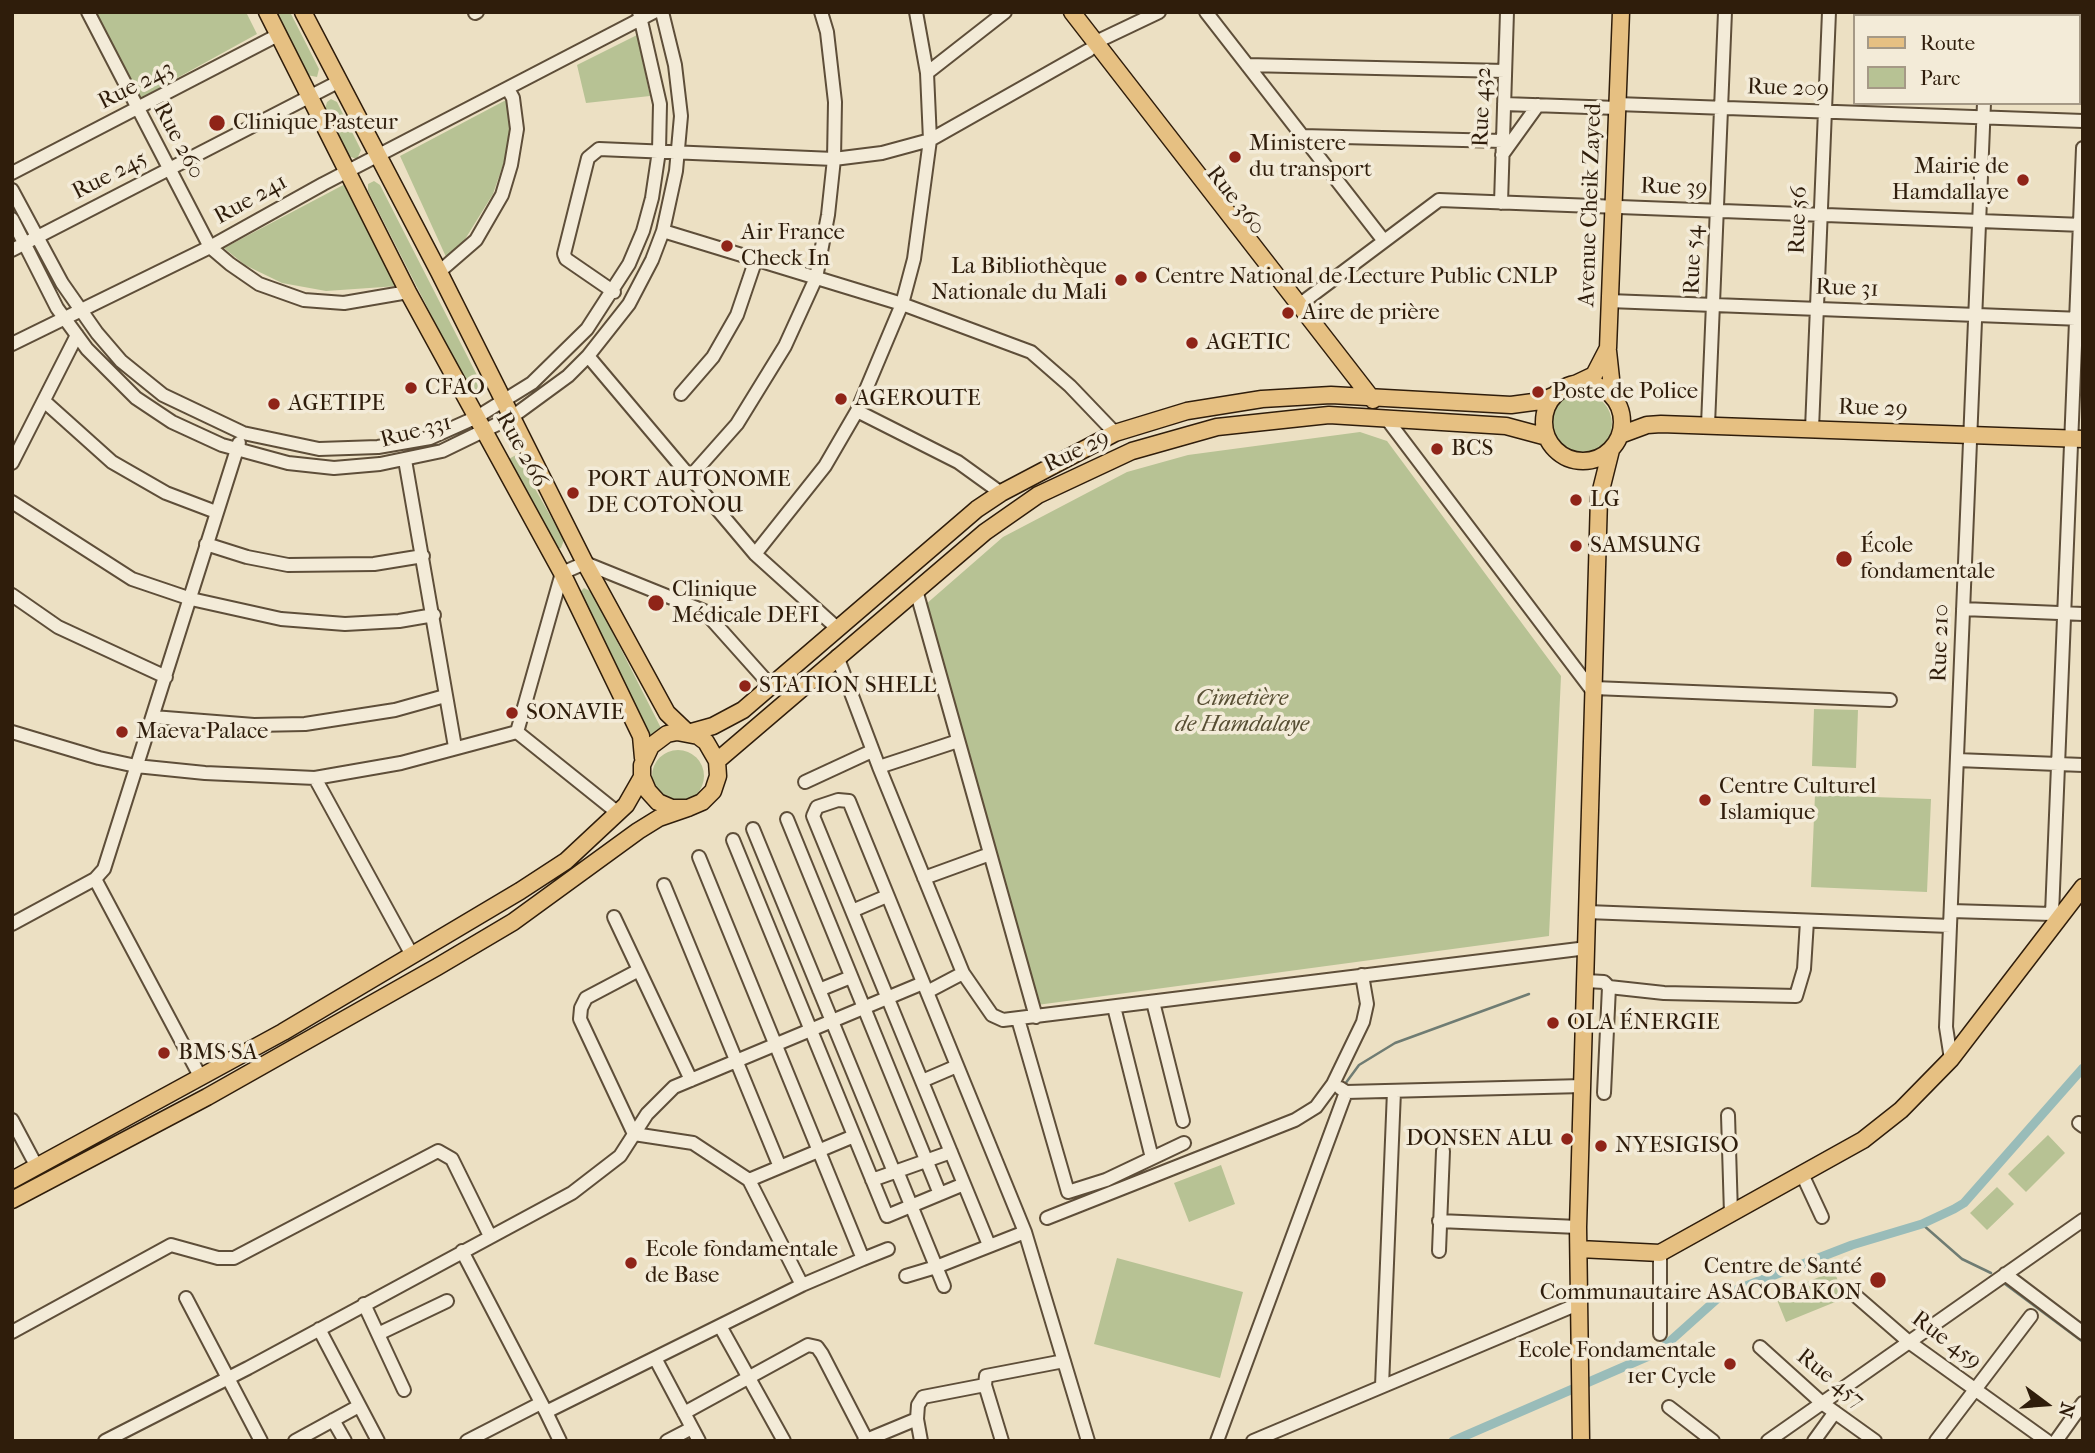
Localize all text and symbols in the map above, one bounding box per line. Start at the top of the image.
legend [1854,14,2081,105]
text: Route [1920,31,1975,55]
street label: Rue 243 [94,55,178,117]
street label: Rue 432 [1468,66,1498,148]
text: Parc [1920,66,1960,90]
street label: Rue 209 [1746,74,1830,104]
street label: Rue 260 [146,98,210,184]
street label: Avenue Cheik Zayed [1574,103,1608,307]
place label: Clinique Pasteur [233,109,398,137]
marker: Clinique Pasteur [207,113,227,133]
place label: Ministere du transport [1249,130,1372,184]
street label: Rue 245 [68,145,152,207]
marker: Ministere du transport [1227,149,1243,165]
place label: Mairie de Hamdallaye [1892,153,2009,207]
street label: Rue 360 [1199,161,1271,241]
street label: Rue 241 [210,169,292,231]
marker: Mairie de Hamdallaye [2015,172,2031,188]
street label: Rue 39 [1640,173,1708,203]
street label: Rue 56 [1784,186,1814,254]
place label: Air France Check In [741,219,845,273]
street label: Rue 54 [1679,225,1709,295]
marker: Air France Check In [719,238,735,254]
place label: La Bibliothèque Nationale du Mali [931,253,1107,307]
place label: Centre National de Lecture Public CNLP [1155,263,1557,291]
marker: Centre National de Lecture Public CNLP [1133,269,1149,285]
marker: La Bibliothèque Nationale du Mali [1113,272,1129,288]
street label: Rue 31 [1815,274,1879,304]
place label: Aire de prière [1302,299,1440,327]
marker: Aire de prière [1280,305,1296,321]
place label: AGETIC [1206,329,1290,357]
marker: AGETIC [1184,335,1200,351]
place label: CFAO [425,374,485,402]
place label: Poste de Police [1552,378,1698,406]
marker: CFAO [403,380,419,396]
marker: Poste de Police [1530,384,1546,400]
place label: AGEROUTE [855,385,981,413]
place label: AGETIPE [288,390,385,418]
marker: AGEROUTE [833,391,849,407]
street label: Rue 29 [1838,394,1908,424]
marker: AGETIPE [266,396,282,412]
street label: Rue 266 [489,407,553,493]
street label: Rue 331 [377,409,455,455]
street label: Rue 29 [1040,424,1114,480]
place label: BCS [1451,435,1493,463]
marker: BCS [1429,441,1445,457]
place label: PORT AUTONOME DE COTONOU [587,466,791,520]
marker: PORT AUTONOME DE COTONOU [565,485,581,501]
place label: LG [1590,486,1620,514]
marker: LG [1568,492,1584,508]
place label: SAMSUNG [1590,532,1701,560]
place label: École fondamentale [1860,532,1995,586]
marker: SAMSUNG [1568,538,1584,554]
marker: École fondamentale [1834,549,1854,569]
place label: Clinique Médicale DEFI [672,576,819,630]
marker: Clinique Médicale DEFI [646,593,666,613]
street label: Rue 210 [1926,603,1956,683]
place label: STATION SHELL [759,672,936,700]
marker: STATION SHELL [737,678,753,694]
park label: Cimetière de Hamdalaye [1175,685,1309,739]
place label: SONAVIE [526,699,624,727]
marker: SONAVIE [504,705,520,721]
place label: Maeva Palace [136,718,268,746]
marker: Maeva Palace [114,724,130,740]
place label: Centre Culturel Islamique [1719,773,1876,827]
marker: Centre Culturel Islamique [1697,792,1713,808]
place label: OLA ÉNERGIE [1567,1009,1720,1037]
marker: OLA ÉNERGIE [1545,1015,1561,1031]
place label: BMS SA [178,1039,258,1067]
marker: BMS SA [156,1045,172,1061]
place label: DONSEN ALU [1406,1125,1553,1153]
marker: DONSEN ALU [1559,1131,1575,1147]
place label: NYESIGISO [1615,1132,1739,1160]
marker: NYESIGISO [1593,1138,1609,1154]
place label: Ecole fondamentale de Base [645,1236,838,1290]
place label: Centre de Santé Communautaire ASACOBAKON [1540,1253,1862,1307]
marker: Ecole fondamentale de Base [623,1255,639,1271]
marker: Centre de Santé Communautaire ASACOBAKON [1868,1270,1888,1290]
street label: Rue 459 [1906,1306,1986,1376]
place label: Ecole Fondamentale 1er Cycle [1518,1337,1716,1391]
street label: Rue 457 [1790,1343,1870,1415]
marker: Ecole Fondamentale 1er Cycle [1722,1356,1738,1372]
north arrow [2011,1369,2081,1439]
text: N [2054,1400,2079,1420]

